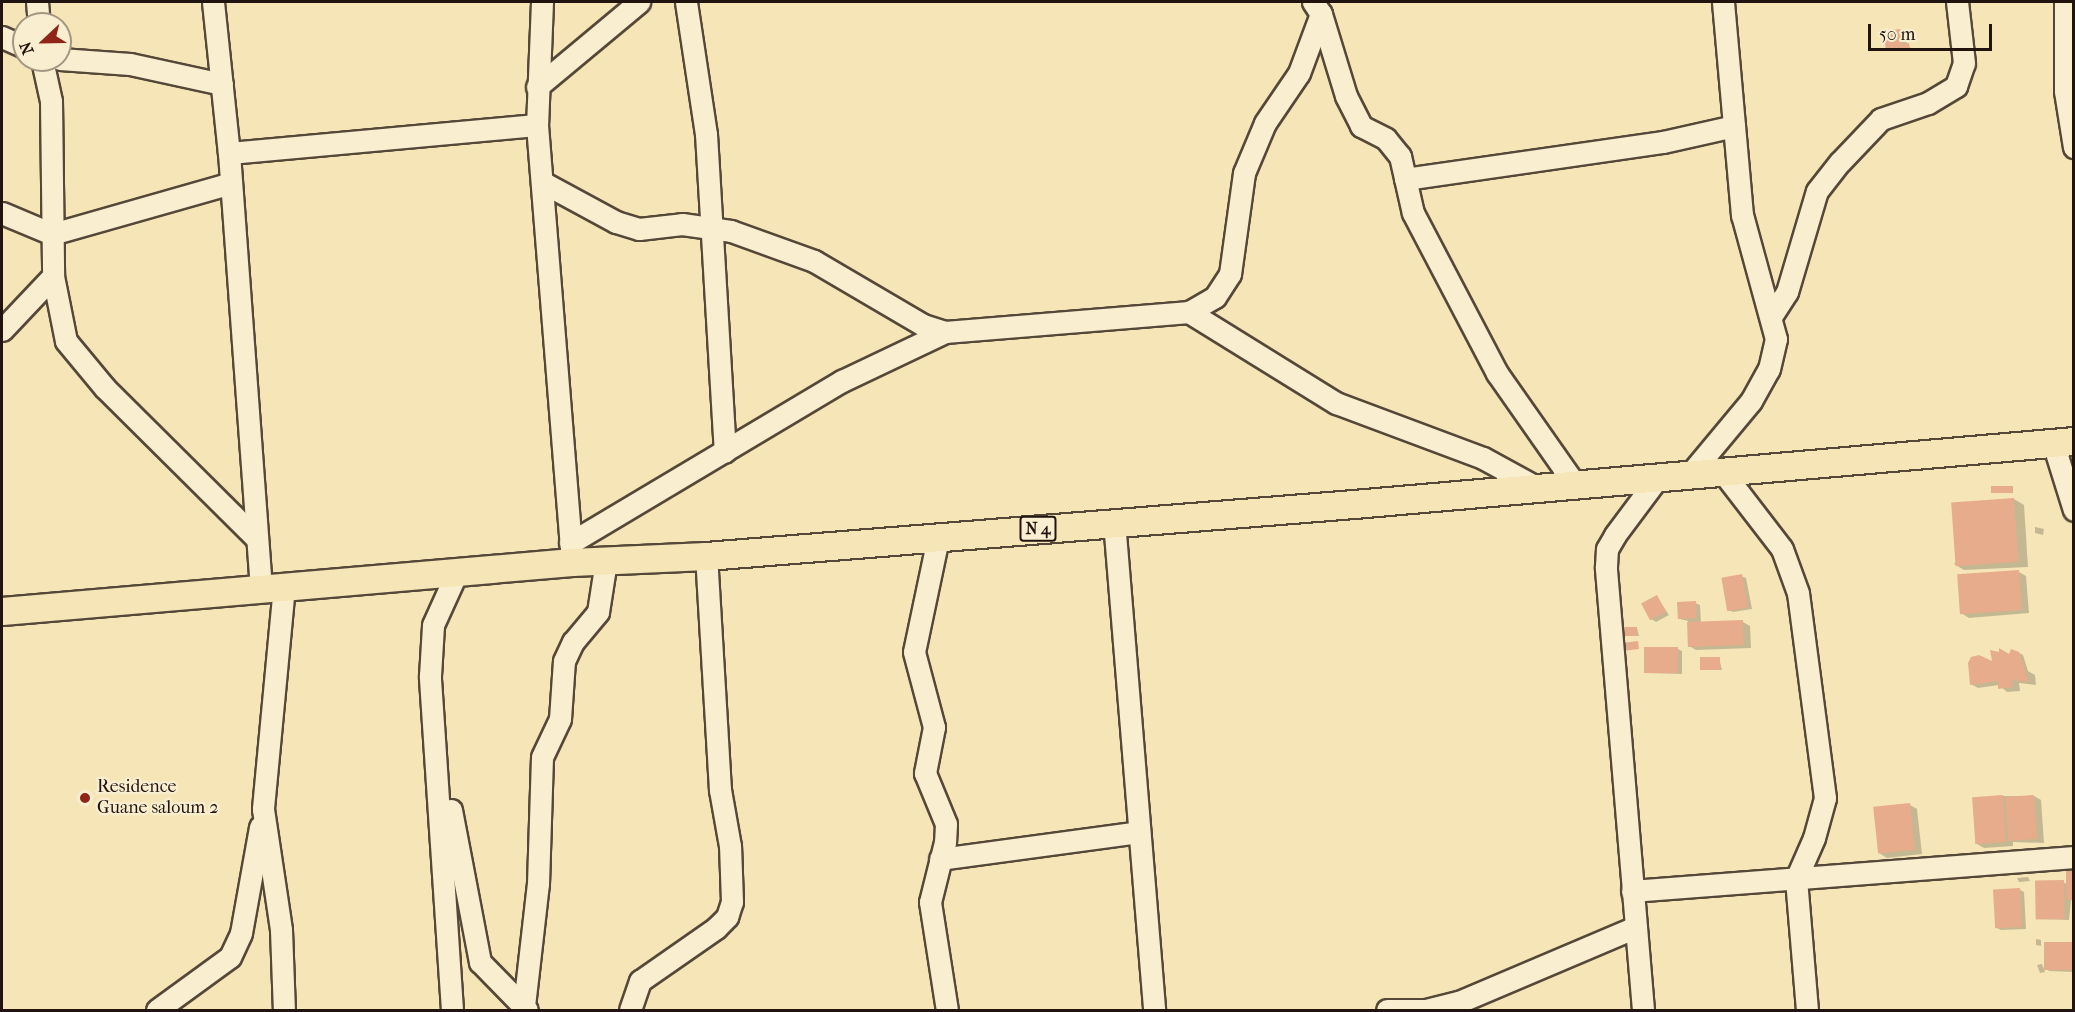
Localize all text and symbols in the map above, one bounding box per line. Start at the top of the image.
north arrow [12,12,72,72]
scale bar [1871,12,1996,50]
text: 50 m [1879,24,1915,45]
text: N [16,39,38,57]
road number: N 4 [1018,516,1058,542]
place label: Residence Guane saloum 2 [97,777,218,820]
marker: Residence Guane saloum 2 [78,791,92,805]

